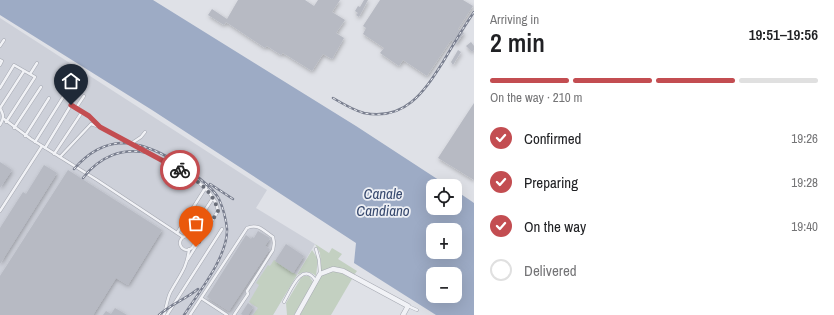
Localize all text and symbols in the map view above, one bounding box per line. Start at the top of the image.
text: Arriving in [490,11,539,28]
text: 19:51–19:56 [749,24,818,45]
text: 2 min [490,25,545,60]
pin [54,64,88,105]
icon: home [60,70,82,92]
text: On the way · 210 m [490,89,582,106]
icon: check [490,127,512,149]
text: Confirmed [524,128,581,149]
text: 19:26 [791,130,818,147]
courier [160,150,200,190]
icon: bike [169,159,191,181]
icon: check [490,171,512,193]
text: Preparing [524,172,578,193]
text: 19:28 [791,174,818,191]
map controls [426,179,462,303]
button: locate [426,179,462,215]
water label: Canale Candiano [356,183,410,221]
pin [179,206,213,247]
icon: bag [185,212,207,234]
icon: check [490,215,512,237]
text: On the way [524,216,586,237]
text: 19:40 [791,218,818,235]
button: + [426,223,462,259]
text: Delivered [524,260,577,281]
button: − [426,267,462,303]

